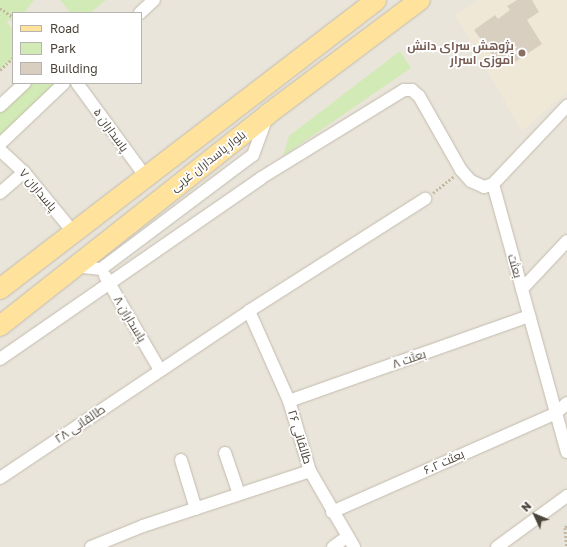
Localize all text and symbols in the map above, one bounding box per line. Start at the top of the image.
legend [12,12,142,84]
text: Road [50,21,79,36]
place label: پژوهش سرای دانش آموزی اسرار [407,39,514,67]
text: Park [50,41,76,56]
marker: پژوهش سرای دانش آموزی اسرار [517,48,527,58]
text: Building [50,61,98,76]
street label: پاسداران ۵ [90,105,132,155]
street label: بلوار پاسداران غربی [168,127,248,195]
street label: پاسداران ۷ [16,166,60,214]
street label: بعثت [505,252,525,280]
street label: پاسداران ۸ [111,293,149,345]
street label: بعثت ۸ [390,347,428,371]
street label: طالقانی ۲۸ [52,402,108,446]
street label: طالقانی ۲۶ [285,408,315,466]
street label: بعثت ۶.۲ [422,447,466,477]
north arrow [515,495,555,535]
text: N [518,499,534,514]

